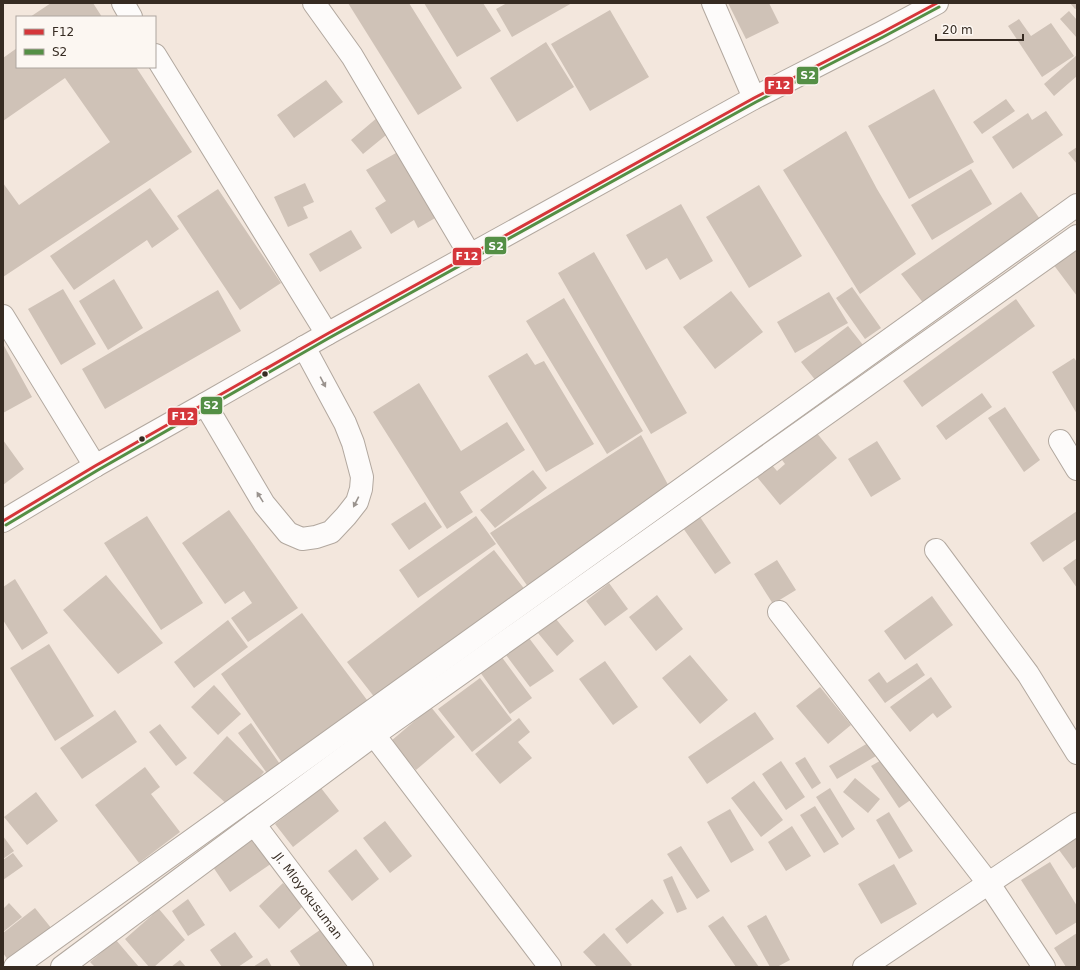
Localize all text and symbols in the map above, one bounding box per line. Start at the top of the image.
legend [16,16,156,68]
scale bar [936,16,1023,42]
text: 20 m [942,23,973,37]
text: F12 [52,25,74,39]
text: S2 [52,45,67,59]
line badge: S2 [796,66,819,85]
text: S2 [800,69,816,82]
line badge: F12 [764,76,794,95]
text: F12 [768,79,790,92]
line badge: S2 [484,236,507,255]
text: S2 [488,240,504,253]
line badge: F12 [452,247,482,266]
text: F12 [456,250,478,263]
unlabelled marker [260,369,270,379]
one-way arrow [319,376,326,387]
line badge: S2 [200,396,223,415]
text: S2 [203,399,219,412]
line badge: F12 [167,407,198,426]
text: F12 [172,410,194,423]
unlabelled marker [137,434,147,444]
one-way arrow [256,491,263,503]
one-way arrow [352,496,359,508]
street label: Jl. Mloyokusuman [270,849,345,942]

